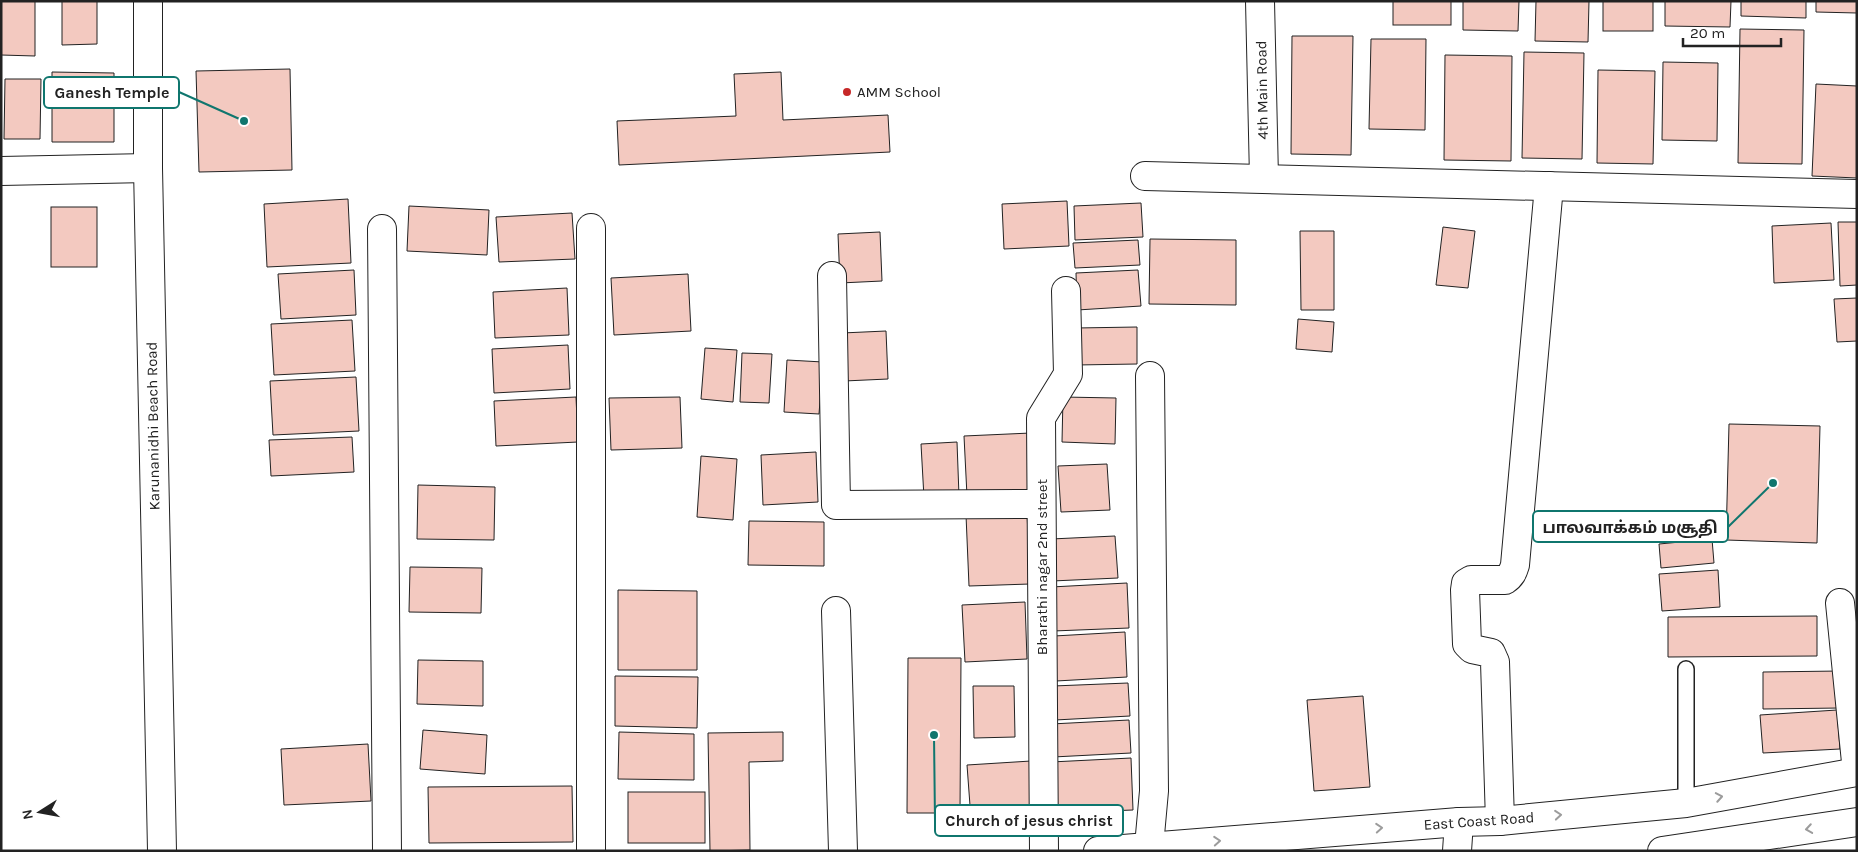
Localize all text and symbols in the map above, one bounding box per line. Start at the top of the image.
scale bar [1683,15,1780,47]
text: 20 m [1690,24,1725,42]
street label: 4th Main Road [1252,40,1272,140]
callout: Ganesh Temple [44,77,179,108]
text: Ganesh Temple [54,83,170,102]
place label: AMM School [857,83,941,101]
marker: AMM School [841,86,853,98]
street label: Karunanidhi Beach Road [143,341,163,511]
street label: Bharathi nagar 2nd street [1033,479,1051,655]
callout: பாலவாக்கம் மசூதி [1533,511,1728,542]
text: பாலவாக்கம் மசூதி [1542,518,1718,538]
north arrow [15,787,65,837]
one-way arrow [1715,793,1724,803]
callout: Church of jesus christ [935,805,1123,836]
text: N [18,808,37,821]
street label: East Coast Road [1423,808,1535,834]
one-way arrow [1554,810,1562,821]
text: Church of jesus christ [945,811,1113,830]
one-way arrow [1375,823,1383,834]
one-way arrow [1804,824,1813,834]
one-way arrow [1213,836,1221,847]

